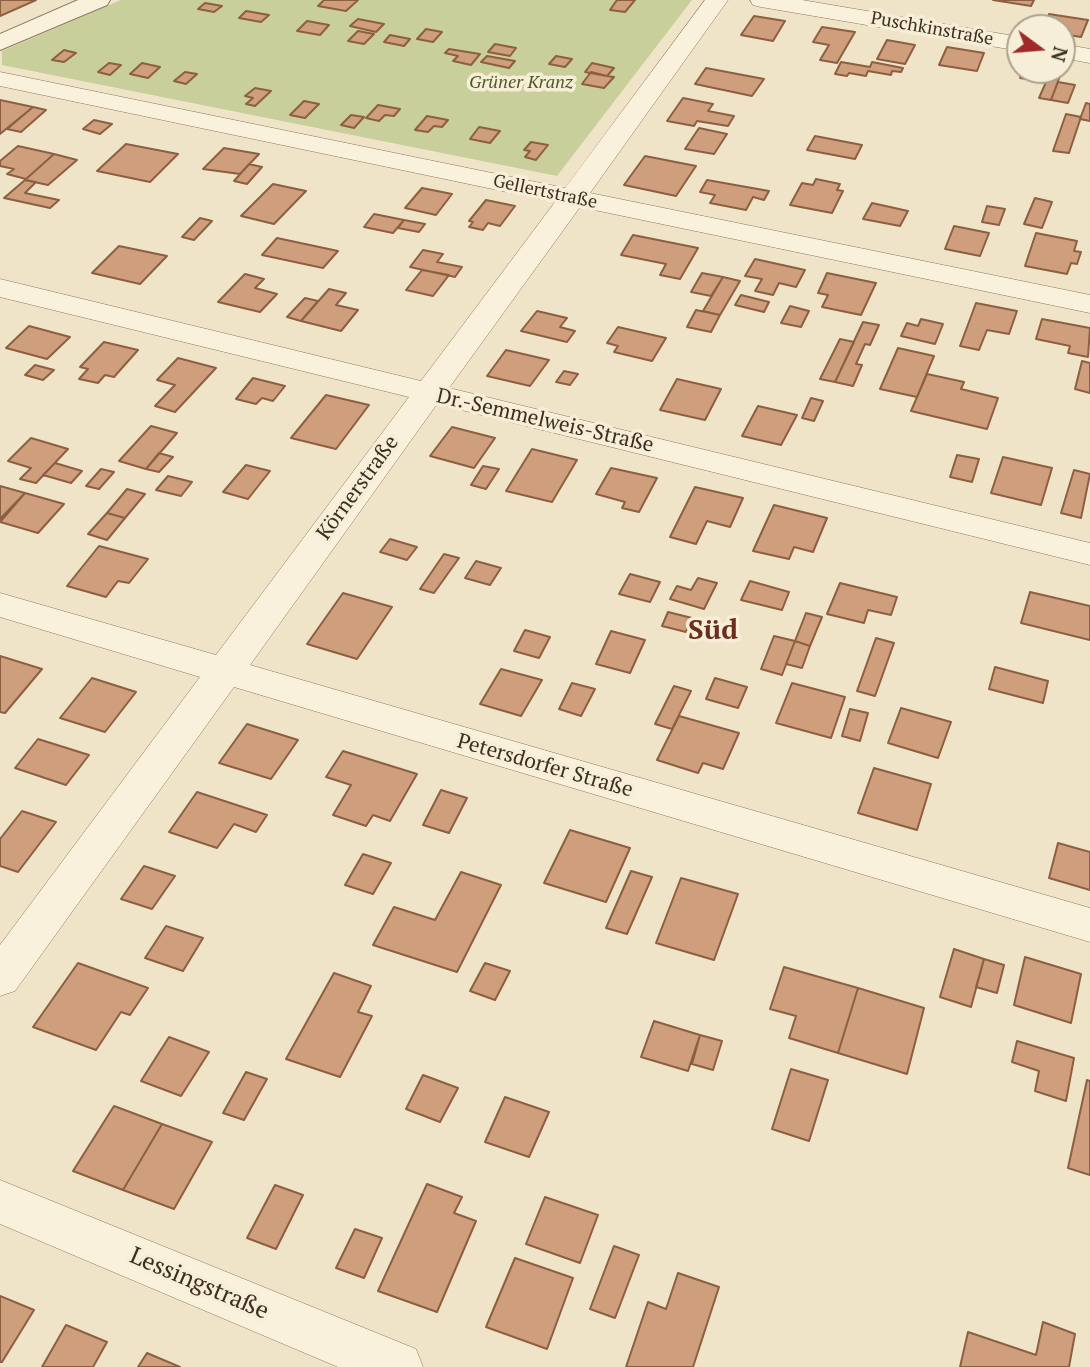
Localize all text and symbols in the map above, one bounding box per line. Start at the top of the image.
street label: Puschkinstraße [869,8,995,50]
north arrow [1006,14,1076,84]
text: N [1046,44,1074,65]
park label: Grüner Kranz [469,72,573,94]
street label: Gellertstraße [491,170,599,214]
street label: Dr.-Semmelweis-Straße [434,384,656,458]
street label: Körnerstraße [312,431,404,545]
district label: Süd [688,614,738,648]
street label: Petersdorfer Straße [454,729,636,803]
street label: Lessingstraße [125,1242,273,1326]

